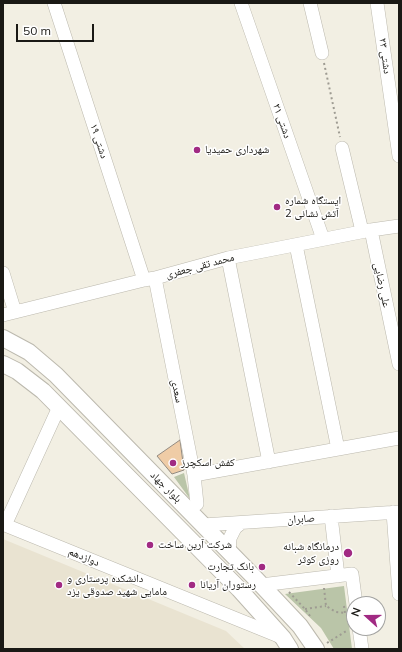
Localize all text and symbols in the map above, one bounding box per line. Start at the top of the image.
scale bar [18,16,96,42]
text: 50 m [23,23,51,38]
street label: دشتی ۲۳ [376,37,394,75]
street label: دشتی ۲۱ [270,102,294,140]
street label: دشتی ۱۹ [87,122,111,160]
place label: شهرداری حمیدیا [205,143,269,157]
marker: شهرداری حمیدیا [192,145,202,155]
place label: ایستگاه شماره 2 آتش نشانی [285,194,341,220]
marker: ایستگاه شماره 2 آتش نشانی [272,202,282,212]
street label: محمد تقی جعفری [164,251,236,281]
street label: علی رضایی [371,261,393,309]
street label: سعدی [168,378,186,404]
place label: کفش اسکچرز [181,456,235,470]
marker: کفش اسکچرز [168,458,178,468]
street label: بلوار جهاد [147,468,185,506]
street label: صابران [287,511,315,527]
place label: شرکت آرین ساخت [158,538,232,552]
marker: شرکت آرین ساخت [145,540,155,550]
place label: درمانگاه شبانه روزی کوثر [283,540,339,566]
street label: دوازدهم [66,545,102,569]
marker: درمانگاه شبانه روزی کوثر [342,547,354,559]
place label: بانک تجارت [207,560,254,574]
marker: بانک تجارت [257,562,267,572]
place label: دانشکده پرستاری و مامایی شهید صدوقی یزد [67,572,167,598]
place label: رستوران آریانا [200,578,256,592]
marker: دانشکده پرستاری و مامایی شهید صدوقی یزد [54,580,64,590]
marker: رستوران آریانا [187,580,197,590]
north arrow [346,596,386,636]
text: N [348,606,364,618]

